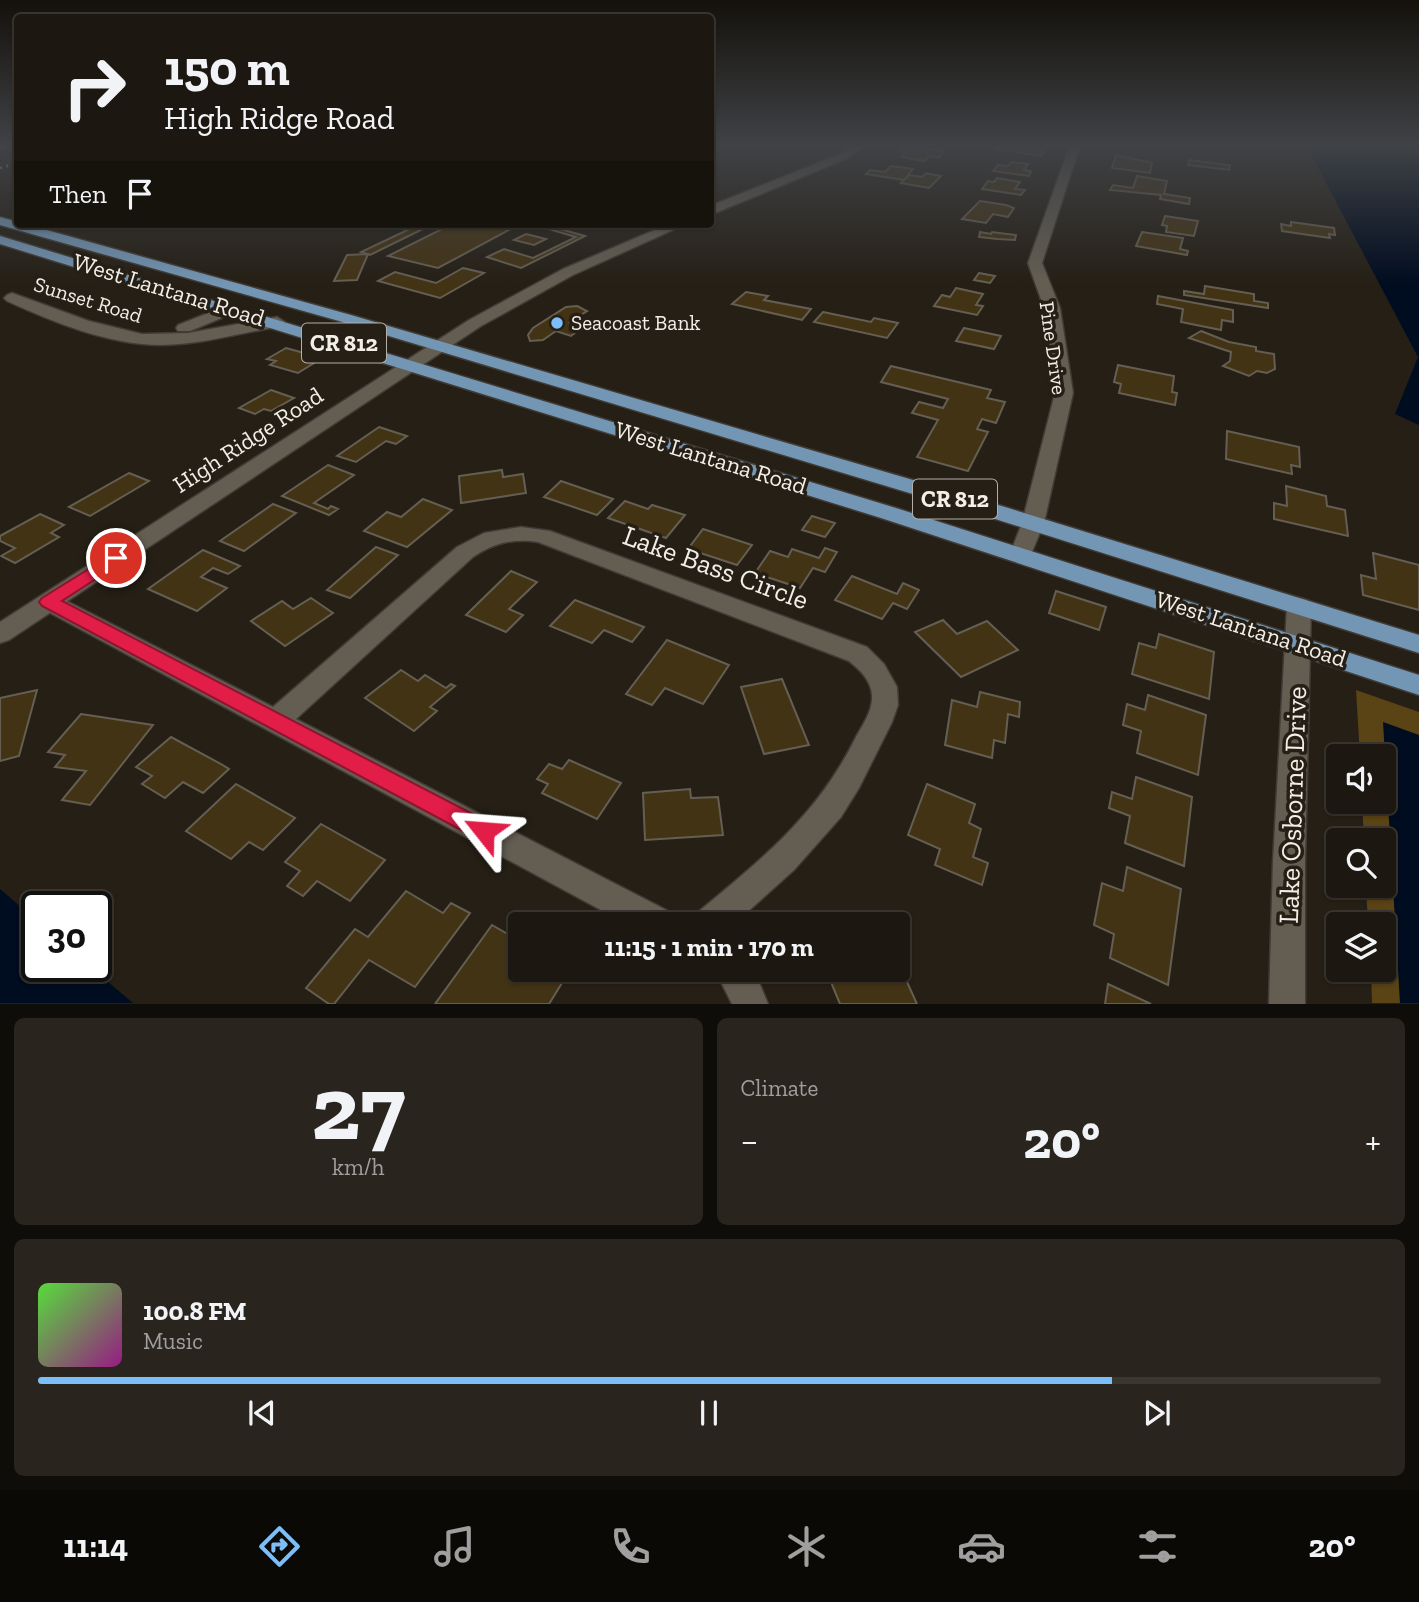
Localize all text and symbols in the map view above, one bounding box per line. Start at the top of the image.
text: 150 m [164,39,290,98]
icon: right [49,42,140,133]
text: High Ridge Road [164,99,394,137]
icon: arrive [121,175,159,213]
text: Then [49,178,107,210]
street label: West Lantana Road [70,247,268,332]
street label: Sunset Road [31,271,146,328]
street label: Pine Drive [1035,300,1072,396]
place label: Seacoast Bank [571,310,700,335]
marker: Seacoast Bank [549,315,565,331]
road number: CR 812 [302,324,386,362]
street label: High Ridge Road [167,380,328,499]
street label: West Lantana Road [612,415,810,500]
road number: CR 812 [913,480,997,519]
street label: Lake Bass Circle [619,519,813,616]
pin [86,528,146,588]
icon: arrive [97,539,135,577]
street label: West Lantana Road [1152,584,1350,673]
street label: Lake Osborne Drive [1272,686,1313,924]
map controls [1326,744,1396,982]
button: sound [1326,744,1396,814]
position arrow [447,794,521,868]
button: search [1326,828,1396,898]
speed limit sign: 30 [21,891,112,982]
button: layers [1326,912,1396,982]
text: 11:15 · 1 min · 170 m [604,931,814,963]
text: 27 [311,1053,405,1162]
text: Climate [741,1074,818,1102]
text: 20° [1023,1109,1100,1171]
text: − [741,1118,758,1164]
text: + [1365,1118,1381,1164]
text: km/h [332,1153,385,1181]
text: 100.8 FM [143,1295,246,1327]
text: Music [143,1327,203,1355]
icon: previous [243,1394,281,1432]
icon: pause [690,1394,728,1432]
icon: next [1138,1394,1176,1432]
icon: directions [255,1522,304,1571]
icon: music [430,1522,479,1571]
icon: phone [606,1522,655,1571]
icon: climate [782,1522,831,1571]
icon: car [957,1522,1006,1571]
icon: filters [1133,1522,1182,1571]
text: 11:14 [63,1527,128,1565]
text: 20° [1308,1527,1356,1565]

